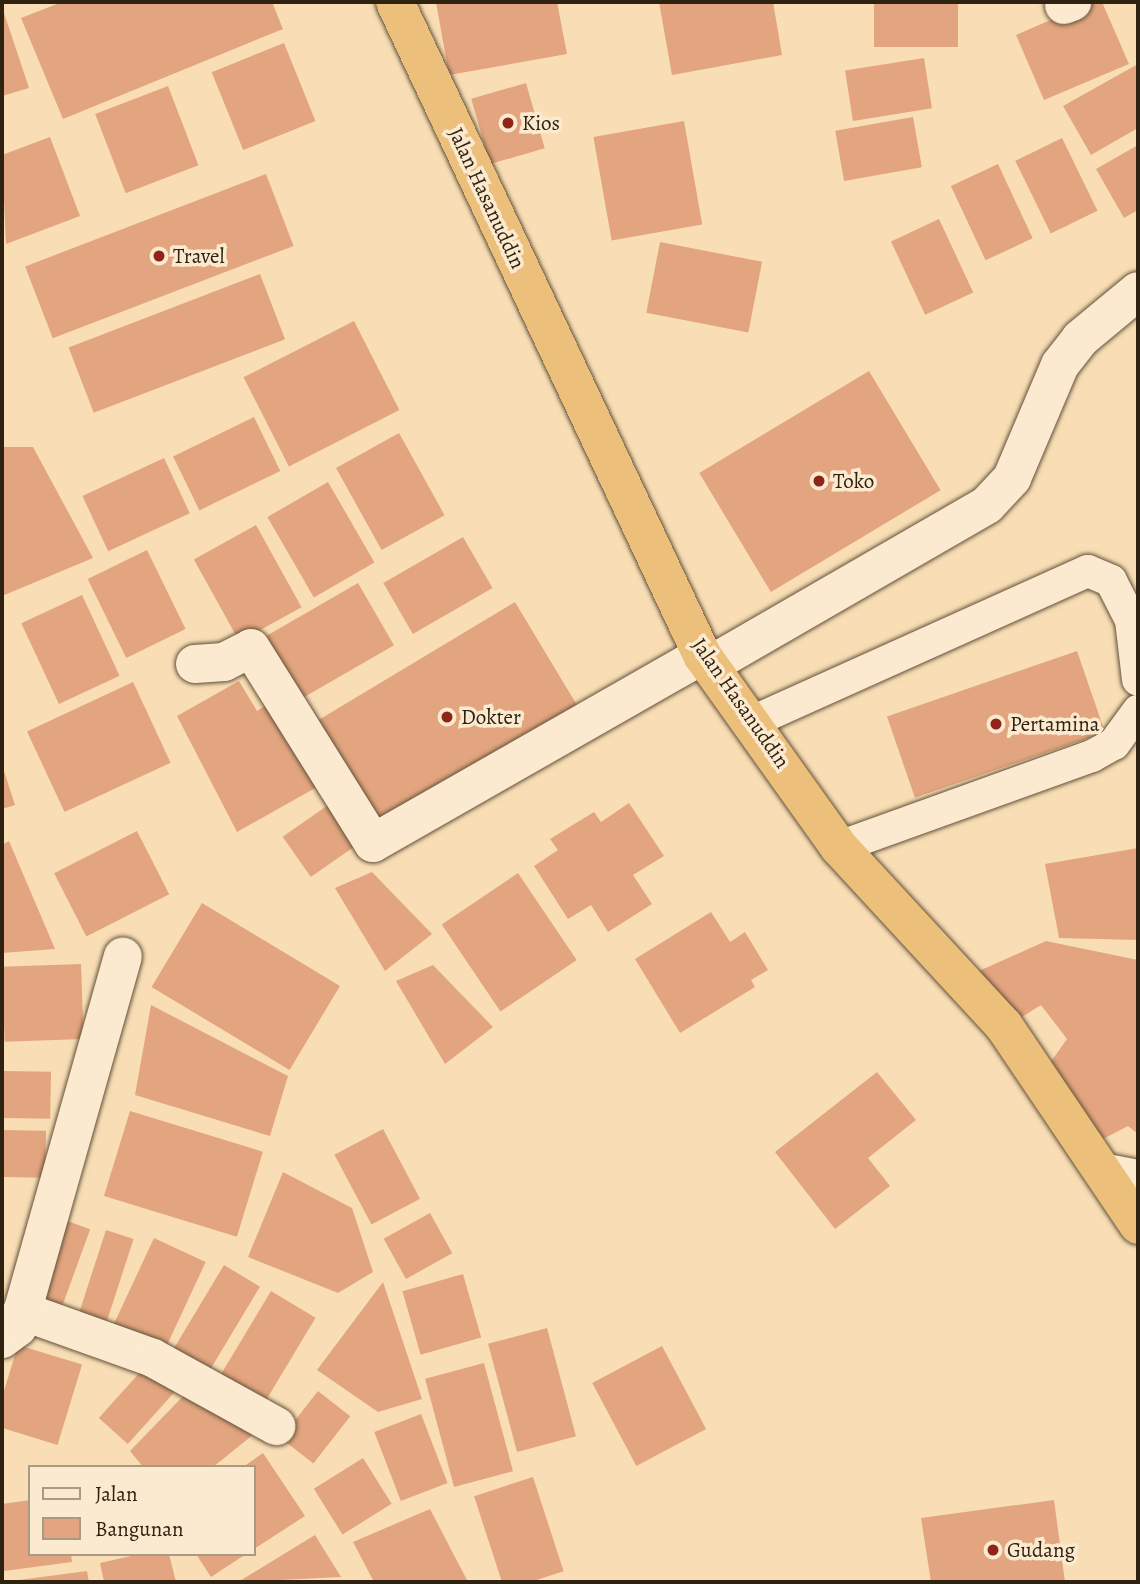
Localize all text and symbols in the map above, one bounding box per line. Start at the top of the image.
place label: Kios [522,110,560,136]
marker: Kios [500,115,516,131]
street label: Jalan Hasanuddin [443,123,531,273]
place label: Travel [173,243,225,269]
marker: Travel [151,248,167,264]
place label: Toko [833,468,874,494]
marker: Toko [811,473,827,489]
street label: Jalan Hasanuddin [687,633,795,773]
place label: Dokter [461,704,521,730]
marker: Dokter [439,709,455,725]
place label: Pertamina [1010,711,1099,737]
marker: Pertamina [988,716,1004,732]
legend [28,1465,256,1556]
text: Jalan [95,1480,137,1508]
text: Bangunan [95,1515,184,1543]
place label: Gudang [1007,1537,1075,1563]
marker: Gudang [985,1542,1001,1558]

